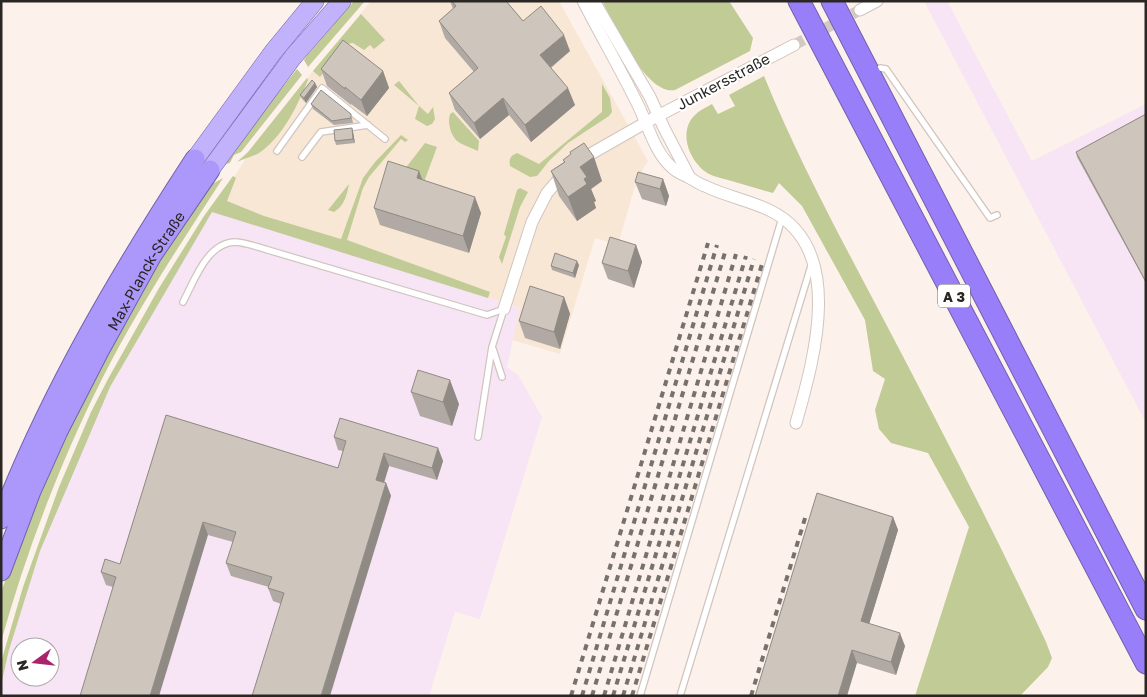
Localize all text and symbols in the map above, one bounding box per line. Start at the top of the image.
street label: Junkersstraße [673,49,773,113]
street label: Max-Planck-Straße [103,207,188,333]
road number: A 3 [938,284,970,308]
north arrow [10,637,60,687]
text: N [12,658,32,673]

